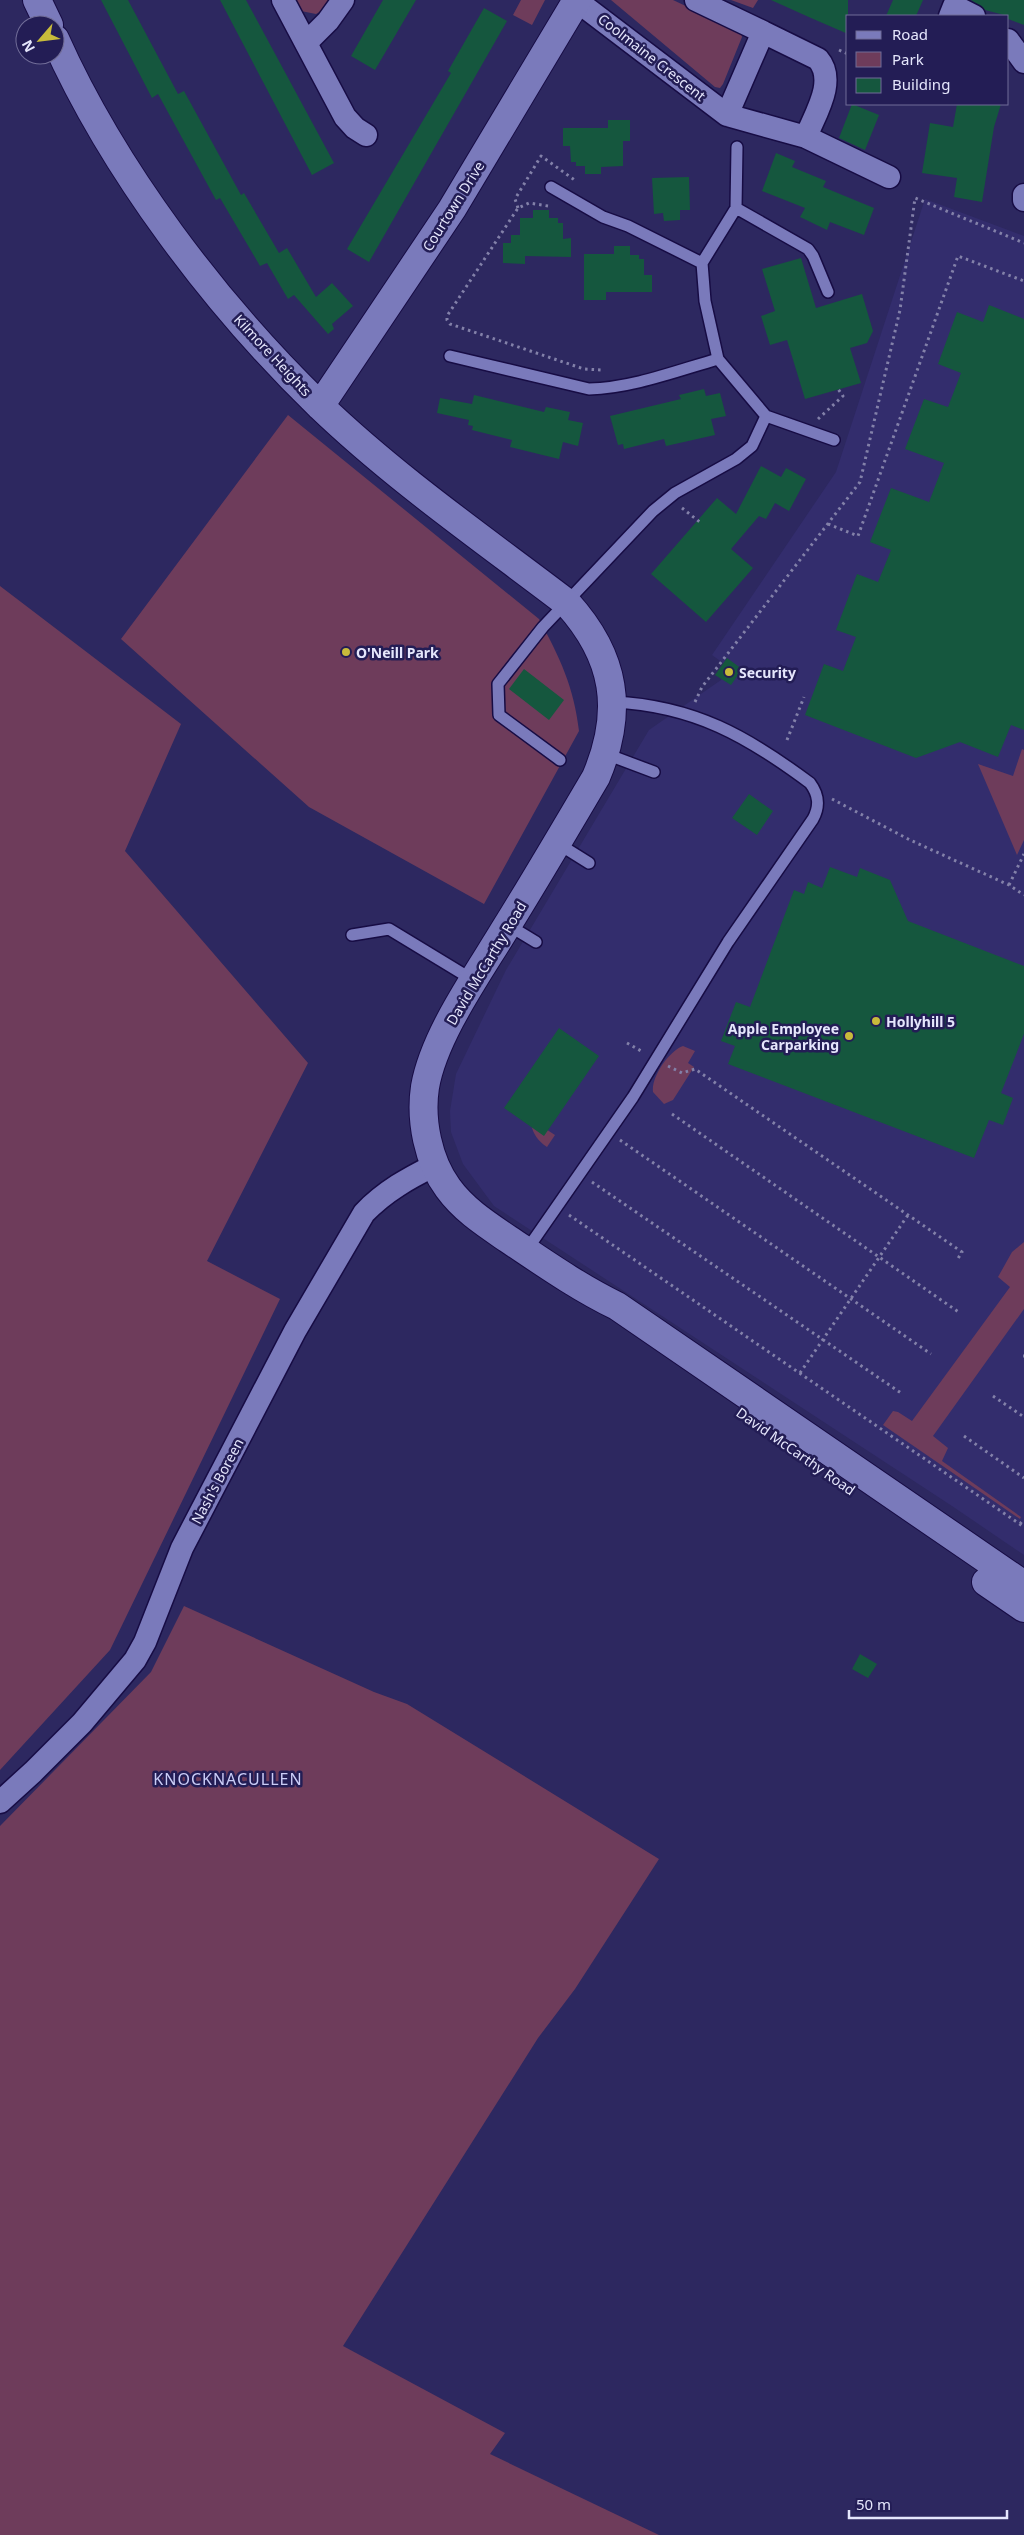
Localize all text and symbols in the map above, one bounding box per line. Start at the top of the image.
street label: Coolmaine Crescent [594,9,710,105]
north arrow [15,15,65,65]
legend [846,15,1009,105]
text: Road [892,24,928,44]
text: N [17,37,39,56]
text: Park [892,49,924,69]
text: Building [892,74,950,94]
street label: Courtown Drive [418,157,488,255]
street label: Kilmore Heights [230,310,316,400]
place label: O'Neill Park [356,643,439,662]
marker: O'Neill Park [340,646,352,658]
place label: Security [739,663,796,682]
marker: Security [723,666,735,678]
street label: David McCarthy Road [442,898,530,1028]
place label: Hollyhill 5 [886,1012,955,1031]
marker: Hollyhill 5 [870,1015,882,1027]
place label: Apple Employee Carparking [728,1019,839,1054]
marker: Apple Employee Carparking [843,1030,855,1042]
street label: David McCarthy Road [733,1403,859,1499]
street label: Nash's Boreen [186,1435,248,1527]
district label: KNOCKNACULLEN [153,1768,303,1790]
scale bar [849,2488,1006,2520]
text: 50 m [856,2494,891,2514]

